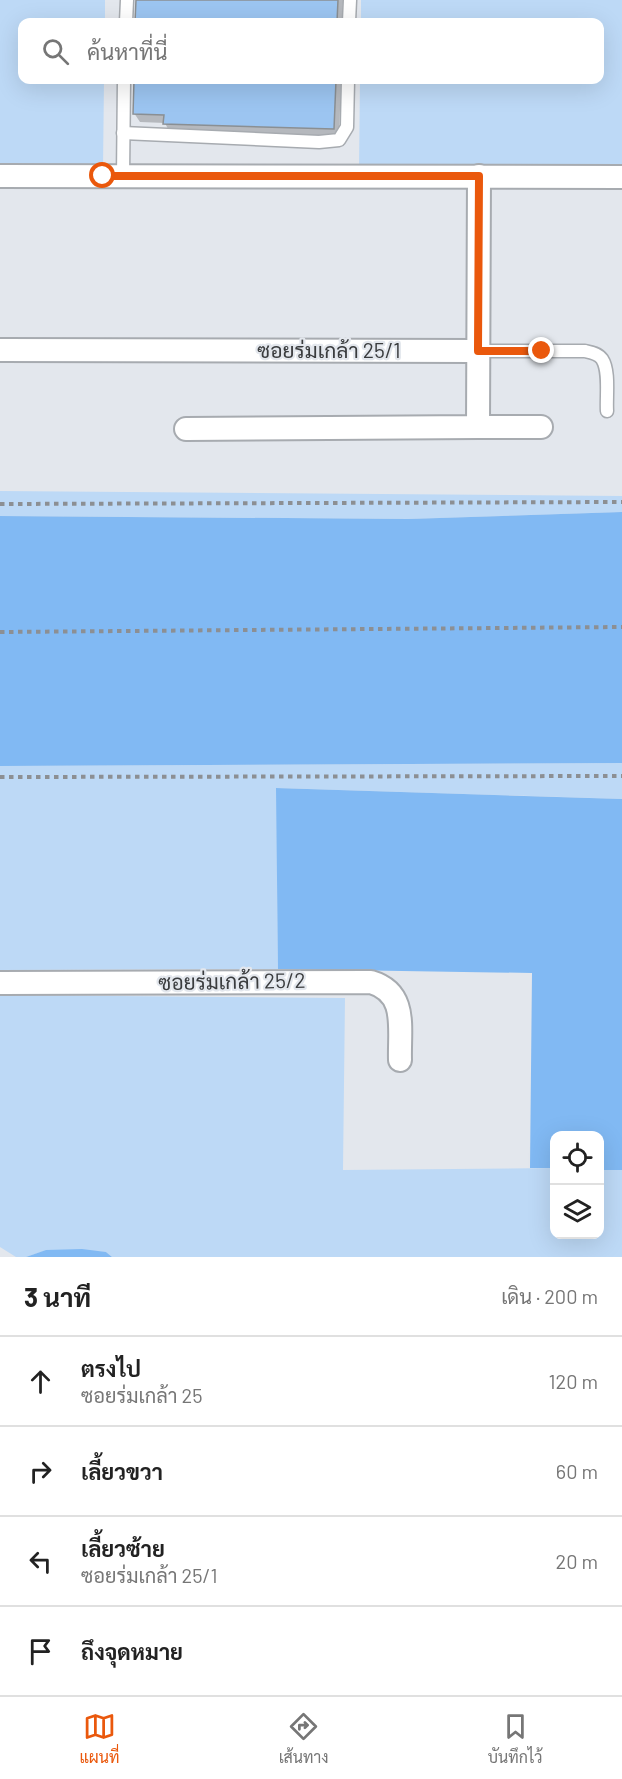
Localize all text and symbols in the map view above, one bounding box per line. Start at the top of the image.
search box [18,18,604,84]
icon: search [39,35,72,68]
text: ค้นหาที่นี่ [87,38,167,64]
route start [89,162,115,188]
street label: ซอยร่มเกล้า 25/1 [257,337,401,362]
route end [528,337,554,363]
street label: ซอยร่มเกล้า 25/2 [158,967,306,994]
map controls [550,1131,604,1239]
button: locate [550,1131,604,1185]
button: layers [550,1185,604,1239]
text: 3 นาที [24,1281,91,1312]
text: เดิน · 200 m [501,1284,598,1308]
text: ตรงไป [81,1355,141,1381]
icon: ahead [24,1365,57,1398]
text: 120 m [548,1369,598,1393]
text: ซอยร่มเกล้า 25 [81,1383,202,1407]
icon: right [24,1455,57,1488]
text: เลี้ยวขวา [81,1458,163,1484]
text: 60 m [556,1459,598,1483]
text: เลี้ยวซ้าย [81,1535,165,1561]
icon: left [24,1545,57,1578]
text: 20 m [555,1549,598,1573]
text: ซอยร่มเกล้า 25/1 [81,1563,217,1587]
icon: arrive [24,1635,57,1668]
text: ถึงจุดหมาย [81,1638,183,1664]
tab: แผนที่ [80,1710,119,1767]
tab: เส้นทาง [279,1710,329,1767]
tab: บันทึกไว้ [488,1710,542,1767]

